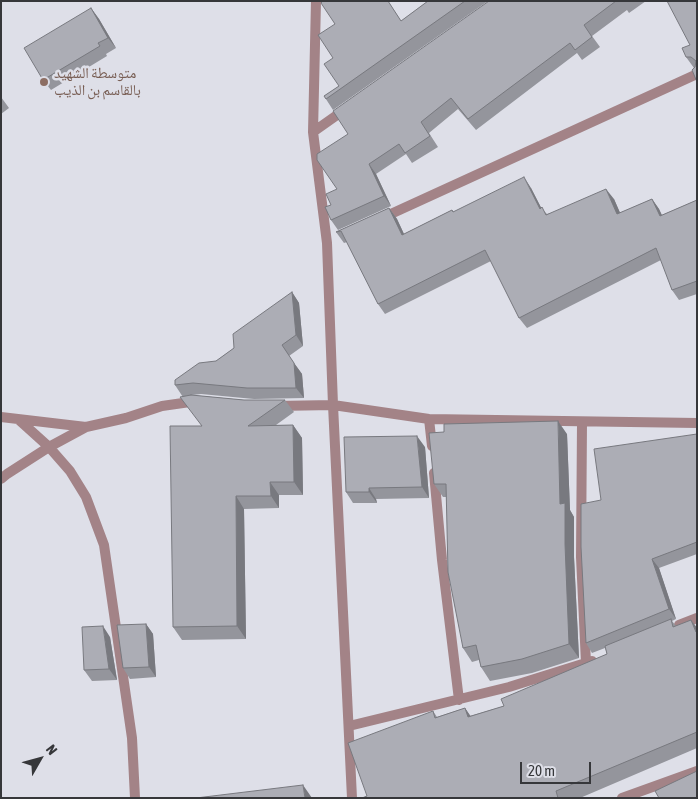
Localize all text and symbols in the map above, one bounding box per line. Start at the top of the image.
place label: متوسطة الشهيد بالقاسم بن الذيب [54,64,141,99]
marker: متوسطة الشهيد بالقاسم بن الذيب [38,76,50,88]
north arrow [15,734,65,784]
text: N [43,742,61,758]
scale bar [523,752,594,784]
text: 20 m [528,762,555,779]

